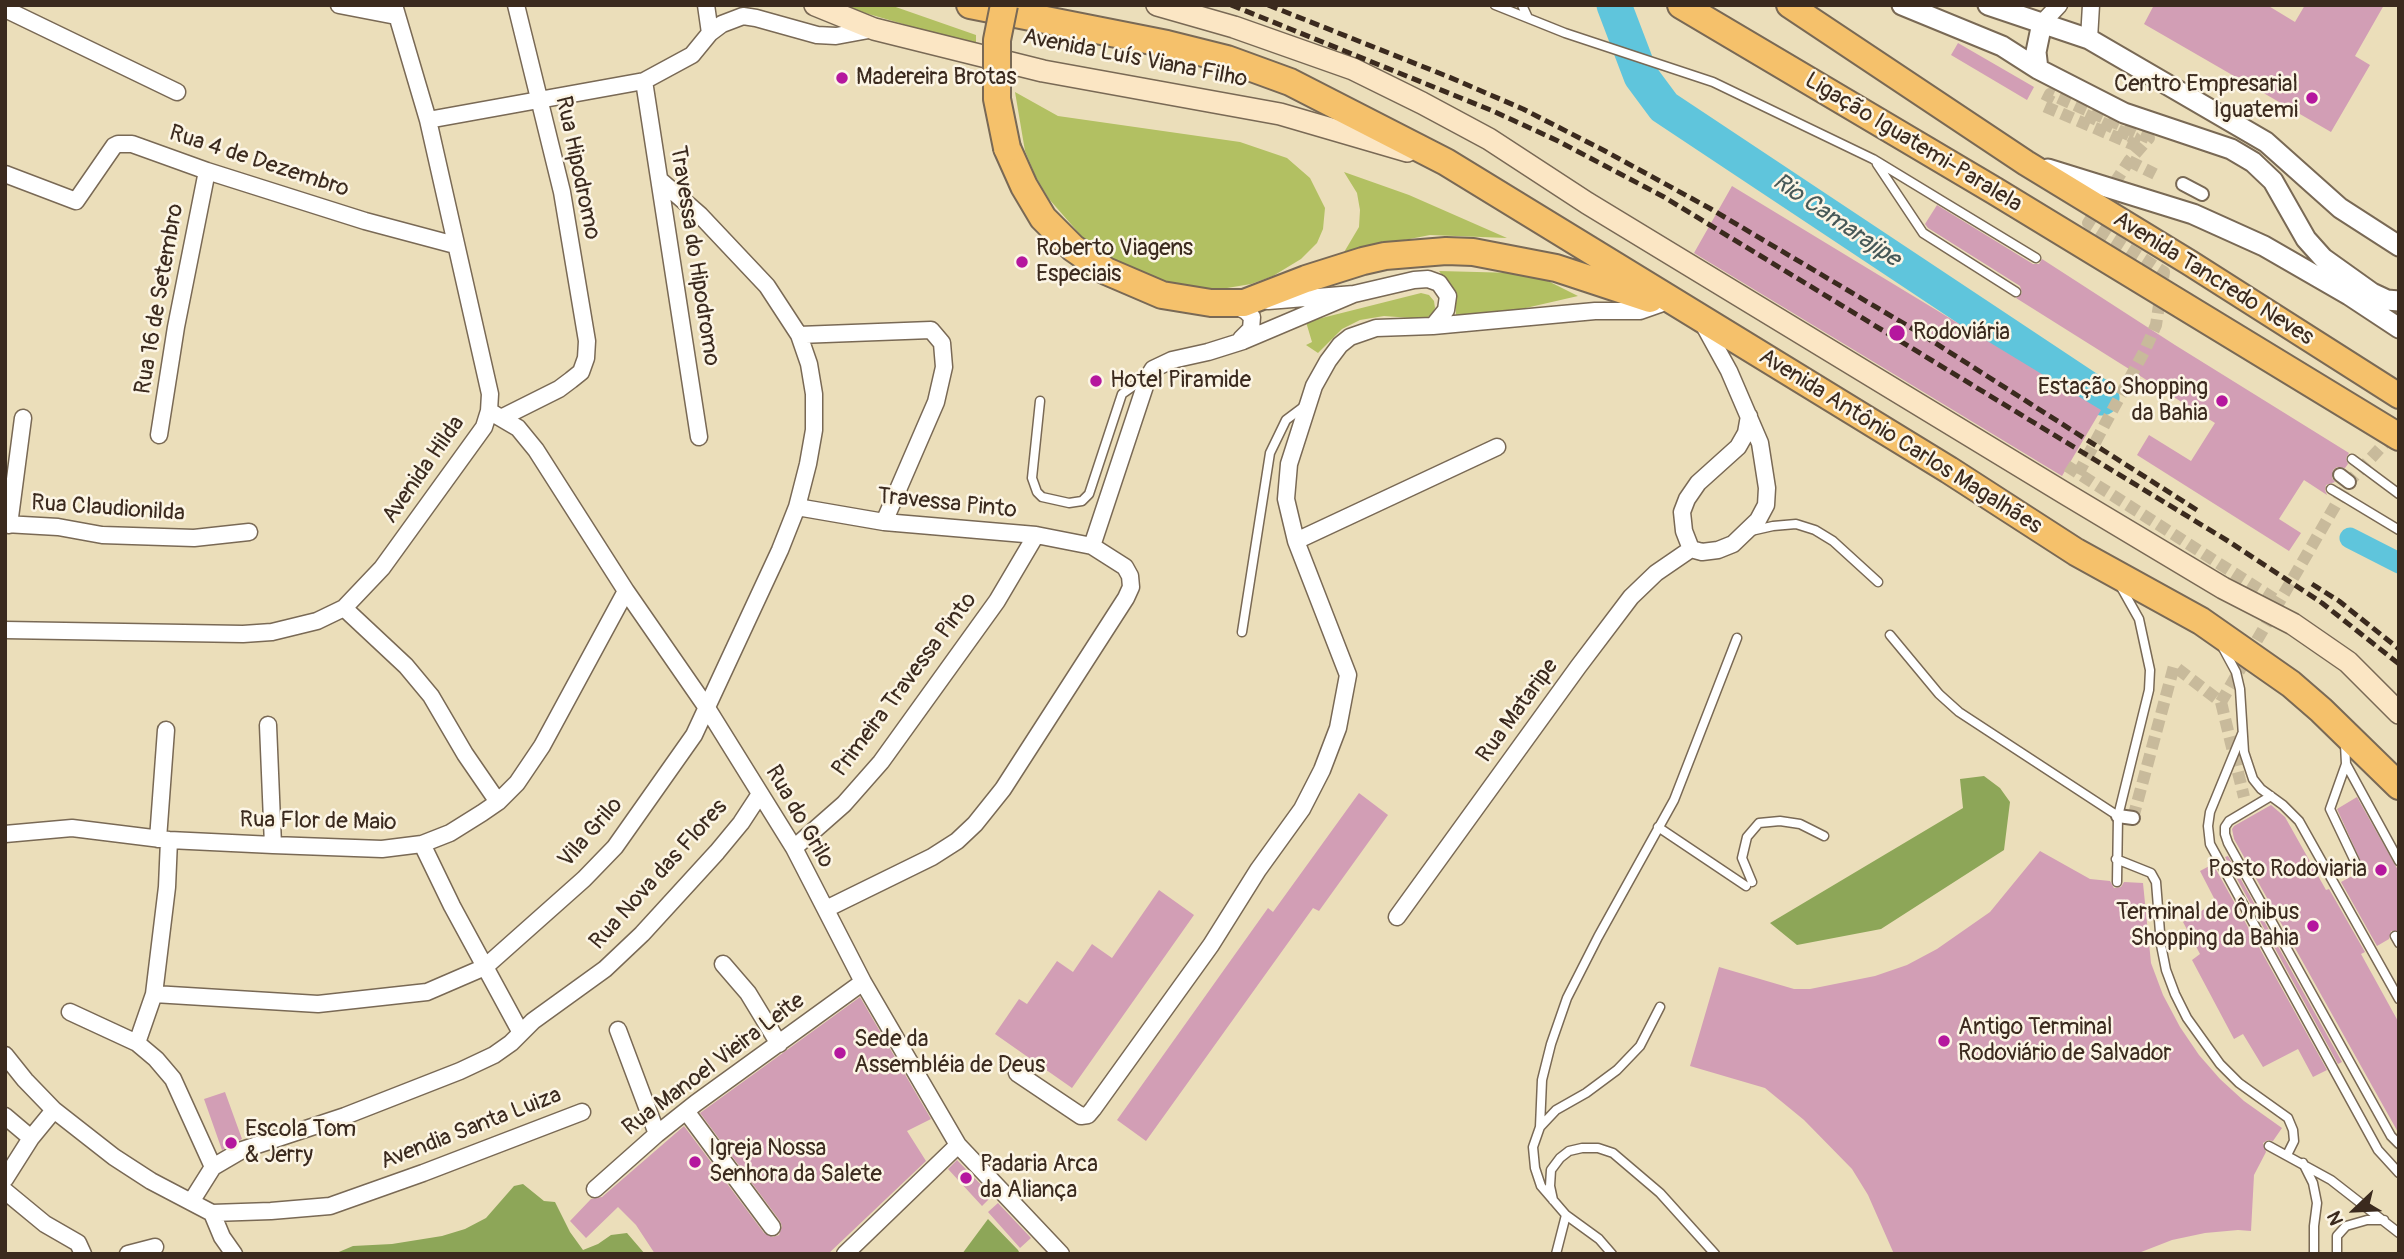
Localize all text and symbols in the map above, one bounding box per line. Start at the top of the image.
street label: Avenida Luís Viana Filho [1020,24,1250,94]
place label: Madereira Brotas [856,64,1017,92]
street label: Ligação Iguatemi-Paralela [1799,67,2027,219]
marker: Madereira Brotas [834,70,850,86]
place label: Centro Empresarial Iguatemi [2114,71,2298,125]
marker: Centro Empresarial Iguatemi [2304,90,2320,106]
street label: Rua Hipodromo [548,94,606,242]
street label: Rua 4 de Dezembro [166,120,352,204]
street label: Travessa do Hipodromo [663,144,725,368]
water label: Rio Camarajipe [1767,168,1905,274]
street label: Rua 16 de Setembro [130,202,190,396]
street label: Avenida Tancredo Neves [2108,206,2318,352]
place label: Roberto Viagens Especiais [1036,235,1193,289]
marker: Roberto Viagens Especiais [1014,254,1030,270]
place label: Rodoviária [1913,319,2010,347]
marker: Rodoviária [1887,323,1907,343]
street label: Avenida Antônio Carlos Magalhães [1753,343,2047,541]
place label: Hotel Piramide [1110,367,1251,395]
marker: Hotel Piramide [1088,373,1104,389]
place label: Estação Shopping da Bahia [2038,374,2208,428]
marker: Estação Shopping da Bahia [2214,393,2230,409]
street label: Avenida Hilda [377,411,471,529]
street label: Travessa Pinto [876,483,1018,525]
street label: Rua Claudionilda [30,490,186,528]
street label: Primeira Travessa Pinto [827,587,983,783]
street label: Rua Mataripe [1471,654,1565,768]
street label: Rua do Grilo [759,761,839,873]
street label: Vila Grilo [553,792,629,874]
street label: Rua Nova das Flores [584,794,734,956]
street label: Rua Flor de Maio [239,807,397,837]
place label: Posto Rodoviaria [2208,856,2367,884]
marker: Posto Rodoviaria [2373,862,2389,878]
place label: Terminal de Ônibus Shopping da Bahia [2116,899,2299,953]
marker: Terminal de Ônibus Shopping da Bahia [2305,918,2321,934]
street label: Rua Manoel Vieira Leite [617,987,811,1143]
place label: Antigo Terminal Rodoviário de Salvador [1958,1014,2172,1068]
place label: Sede da Assembléia de Deus [854,1026,1045,1080]
marker: Antigo Terminal Rodoviário de Salvador [1936,1033,1952,1049]
marker: Sede da Assembléia de Deus [832,1045,848,1061]
street label: Avendia Santa Luiza [377,1082,565,1176]
place label: Escola Tom & Jerry [245,1116,356,1170]
marker: Escola Tom & Jerry [223,1135,239,1151]
place label: Igreja Nossa Senhora da Salete [709,1135,882,1189]
place label: Padaria Arca da Aliança [980,1151,1098,1205]
marker: Igreja Nossa Senhora da Salete [687,1154,703,1170]
marker: Padaria Arca da Aliança [958,1170,974,1186]
north arrow [2320,1175,2390,1245]
text: N [2322,1208,2349,1229]

